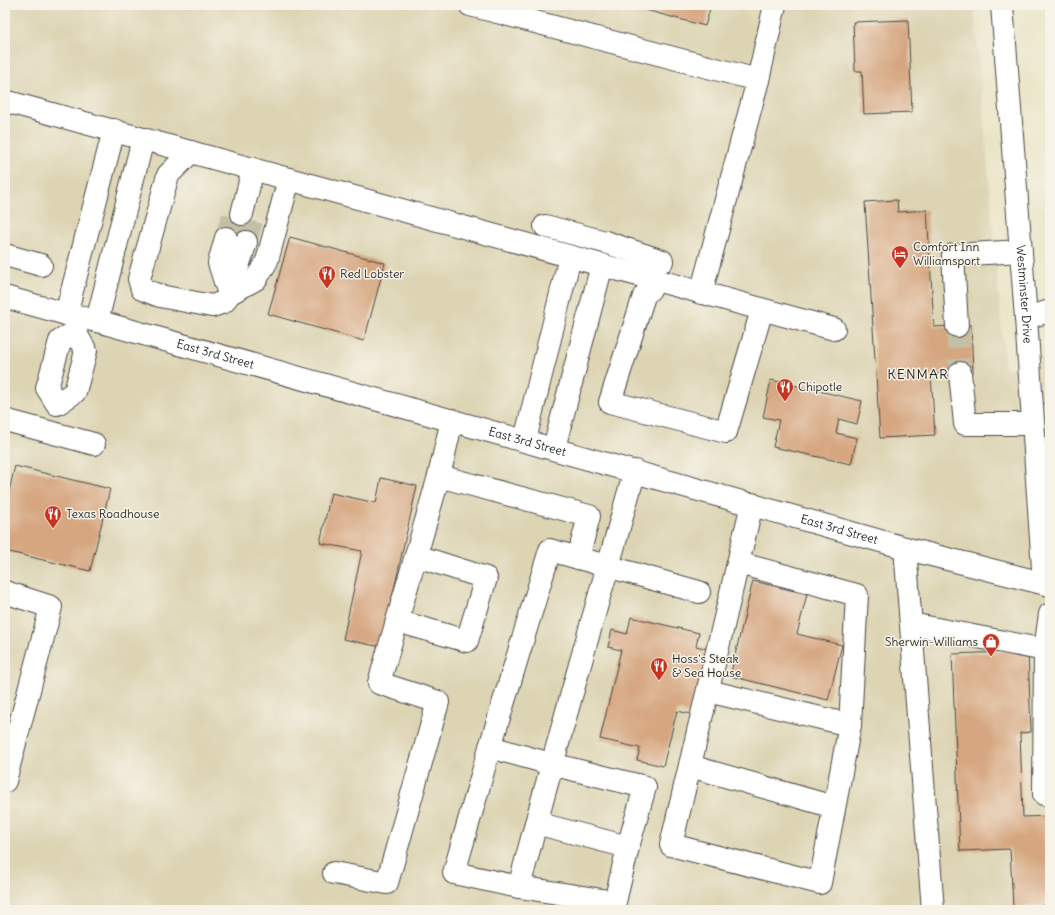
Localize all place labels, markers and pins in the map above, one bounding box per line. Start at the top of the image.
place label: Comfort Inn Williamsport [913,239,980,268]
hotel icon: Comfort Inn Williamsport [890,244,910,269]
restaurant icon: Red Lobster [317,264,337,289]
place label: Red Lobster [340,266,404,281]
restaurant icon: Chipotle [775,377,795,402]
place label: Chipotle [798,379,842,394]
restaurant icon: Texas Roadhouse [43,504,63,529]
place label: Texas Roadhouse [66,506,160,521]
shop icon: Sherwin-Williams [981,632,1001,657]
place label: Sherwin-Williams [885,634,978,649]
place label: Hoss's Steak & Sea House [672,651,741,680]
restaurant icon: Hoss's Steak & Sea House [649,656,669,681]

